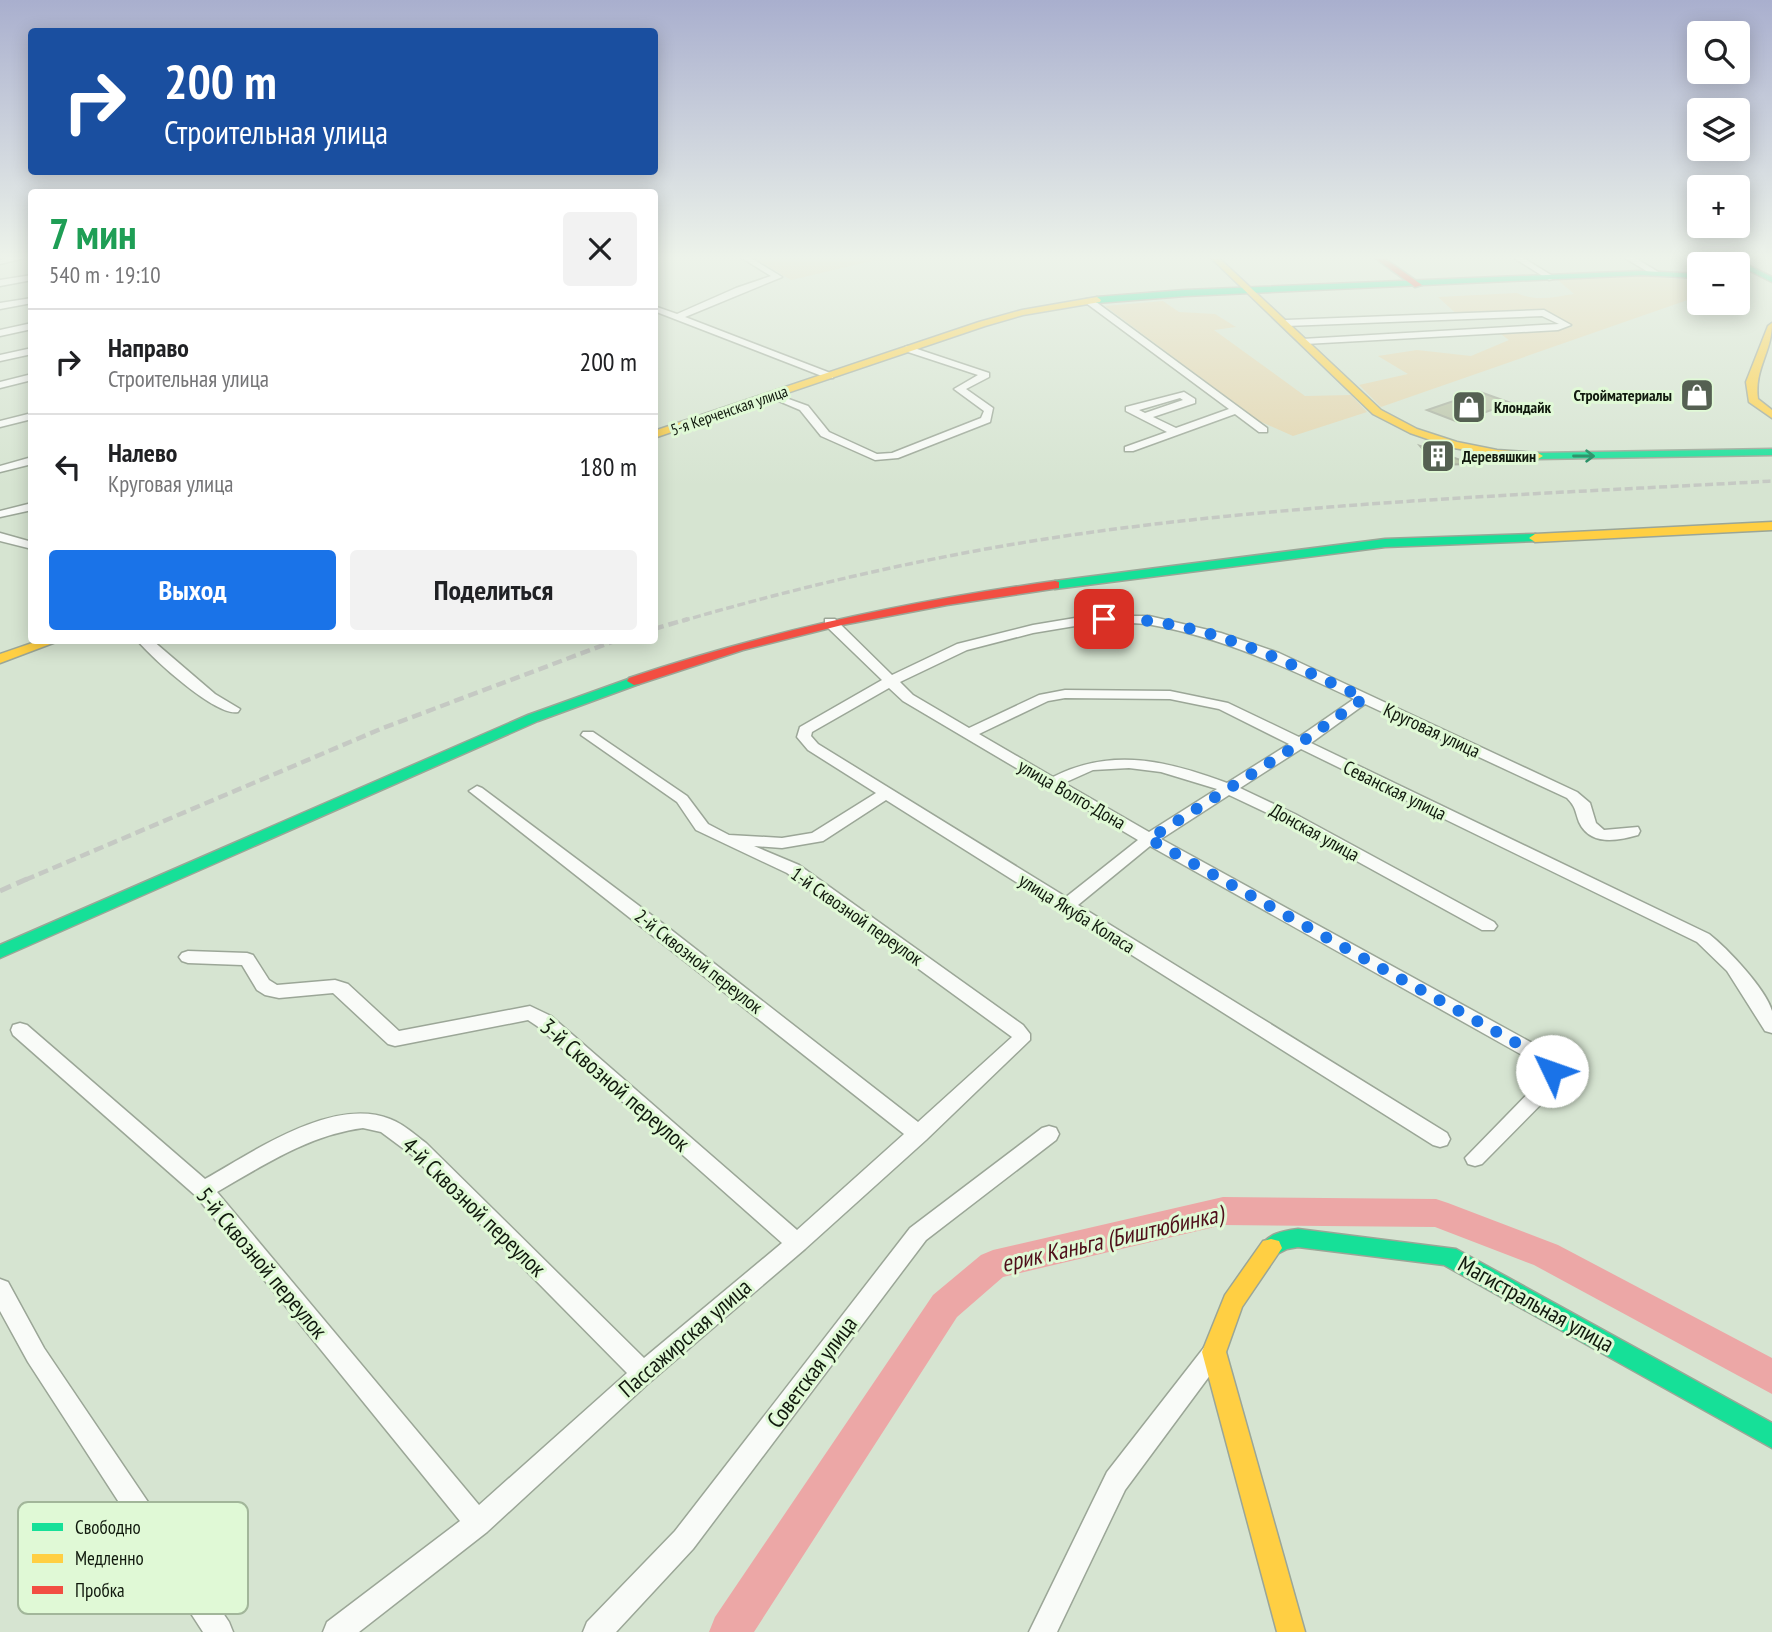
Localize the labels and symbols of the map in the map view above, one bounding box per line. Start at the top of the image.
shop icon: Стройматериалы [1678,376,1716,414]
street label: 5-я Керченская улица [668,381,790,439]
place label: Стройматериалы [1574,385,1672,405]
shop icon: Клондайк [1450,388,1488,426]
place label: Клондайк [1494,397,1551,417]
building icon: Деревяшкин [1419,437,1457,475]
place label: Деревяшкин [1462,446,1536,466]
one-way arrow [1572,449,1595,463]
pin [1074,589,1134,649]
street label: Круговая улица [1380,697,1484,763]
street label: улица Волго-Дона [1014,754,1130,834]
street label: Севанская улица [1340,755,1450,825]
street label: Донская улица [1266,798,1364,866]
street label: 1-й Сквозной переулок [786,861,928,971]
street label: улица Якуба Коласа [1014,868,1140,958]
street label: 2-й Сквозной переулок [630,904,768,1019]
street label: 3-й Сквозной переулок [535,1012,696,1158]
position arrow [1515,1034,1589,1108]
street label: 4-й Сквозной переулок [396,1131,552,1283]
street label: 5-й Сквозной переулок [191,1181,334,1344]
water label: ерик Каньга (Биштюбинка) [998,1197,1228,1279]
street label: Магистральная улица [1453,1249,1619,1358]
street label: Пассажирская улица [612,1272,757,1403]
street label: Советская улица [760,1310,863,1433]
legend [18,1502,248,1614]
text: Свободно [75,1515,141,1539]
text: Медленно [75,1546,144,1570]
text: Пробка [75,1578,125,1602]

